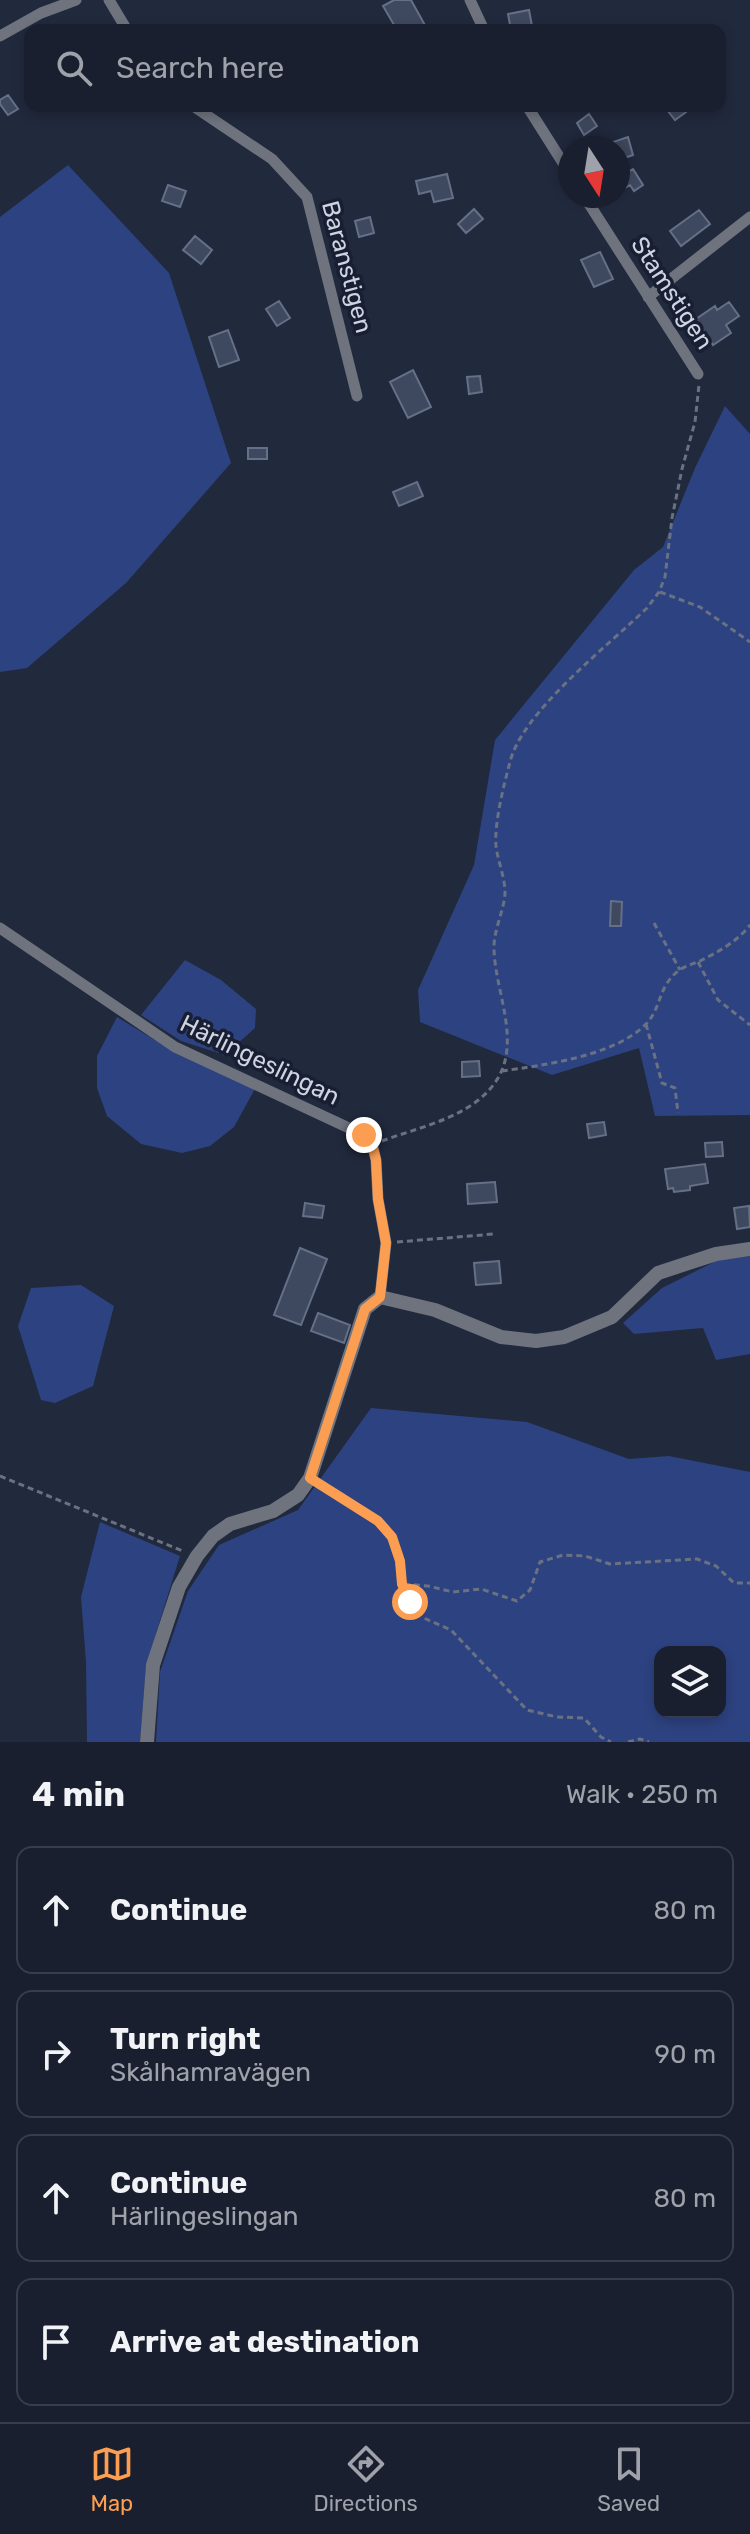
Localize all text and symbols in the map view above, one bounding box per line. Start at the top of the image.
search box [24,24,726,112]
icon: search [52,46,96,90]
text: Search here [116,50,284,86]
north arrow [558,136,630,208]
street label: Baranstigen [316,198,378,336]
street label: Stamstigen [625,231,719,355]
street label: Härlingeslingan [176,1009,344,1111]
route end [346,1117,382,1153]
route start [392,1584,428,1620]
map controls [654,1646,726,1718]
button: layers [654,1646,726,1718]
text: 4 min [32,1774,125,1815]
text: Walk · 250 m [566,1779,718,1810]
icon: ahead [34,1888,78,1932]
text: Continue [110,1892,247,1928]
text: 80 m [653,1895,716,1926]
text: Turn right [110,2021,261,2057]
icon: right [34,2032,78,2076]
text: 90 m [655,2039,716,2070]
text: Skålhamravägen [110,2057,311,2088]
text: Continue [110,2165,247,2201]
icon: ahead [34,2176,78,2220]
text: 80 m [653,2183,716,2214]
text: Härlingeslingan [110,2201,299,2232]
icon: arrive [34,2320,78,2364]
text: Arrive at destination [110,2324,420,2360]
tab: Map [90,2442,134,2517]
tab: Directions [313,2442,418,2517]
tab: Saved [597,2442,660,2517]

